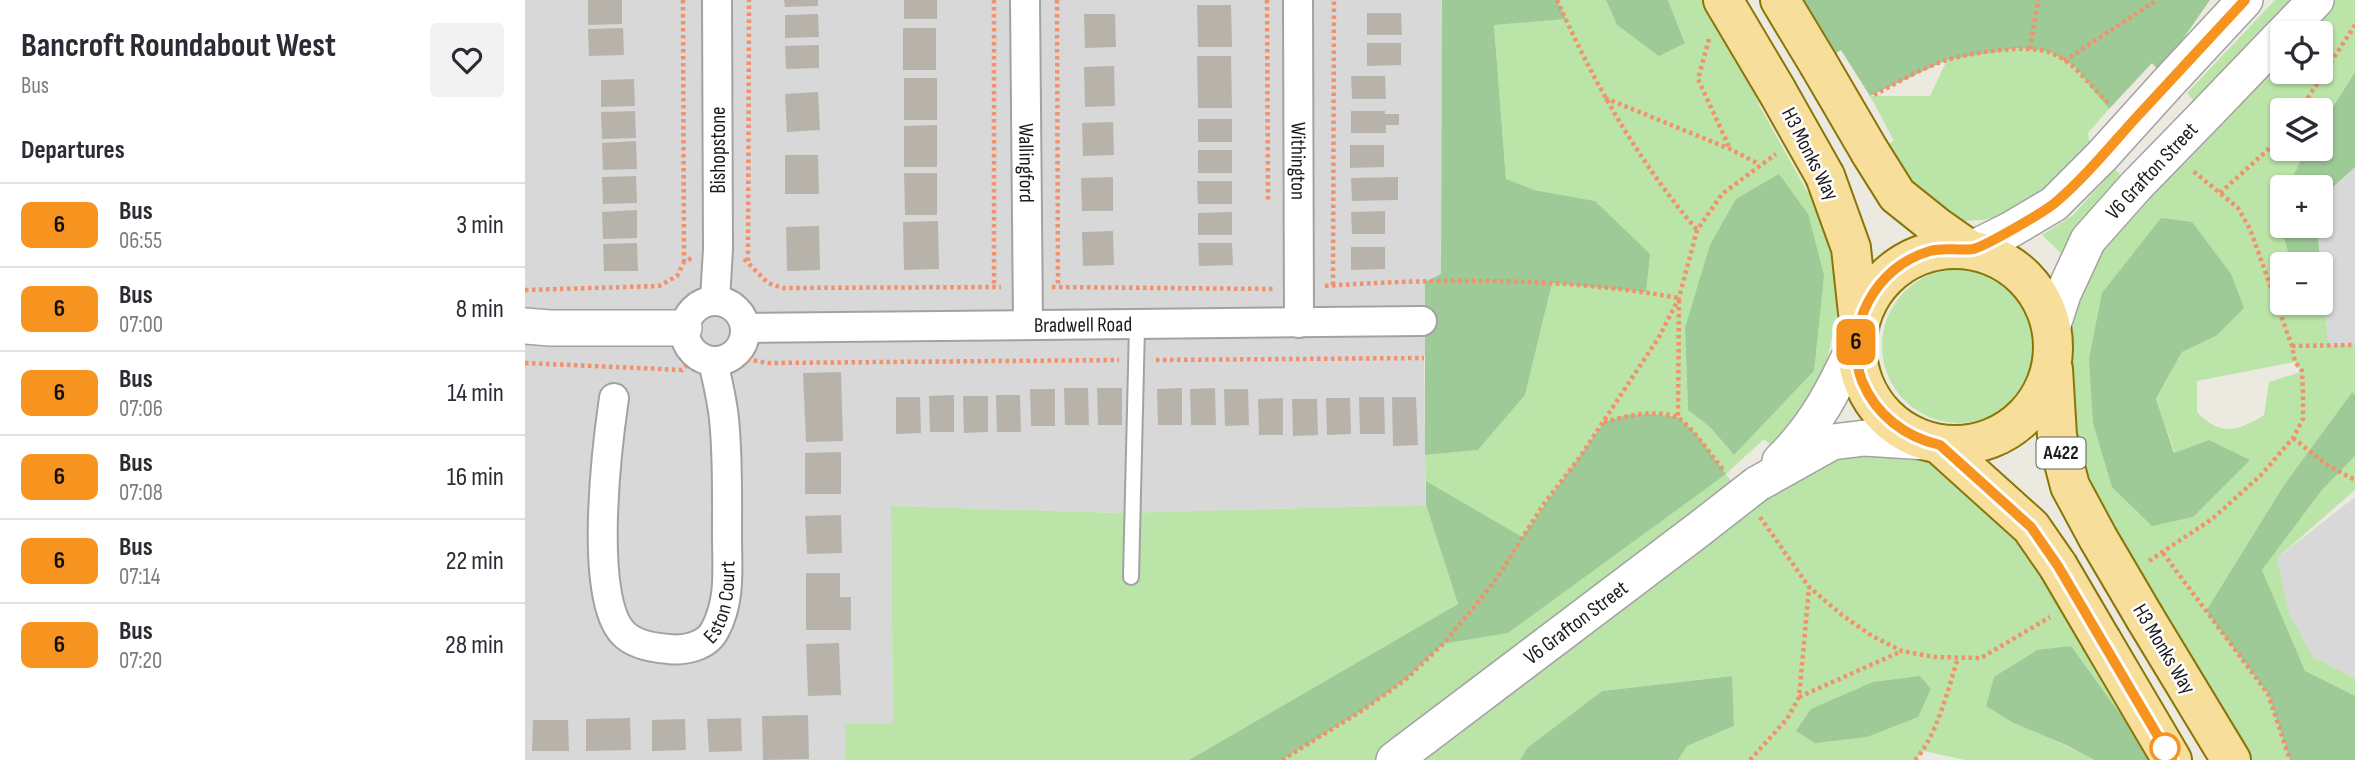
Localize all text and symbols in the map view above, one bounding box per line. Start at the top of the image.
map controls [2270,21,2333,315]
button: locate [2270,21,2333,84]
button: heart [430,23,504,97]
text: Bancroft Roundabout West [21,26,336,66]
text: Bus [21,72,49,100]
button: layers [2270,98,2333,161]
street label: H3 Monks Way [1776,103,1844,205]
street label: Bishopstone [706,106,731,194]
street label: V6 Grafton Street [2101,117,2203,225]
street label: Withington [1286,122,1311,200]
street label: Wallingford [1014,123,1039,203]
text: Departures [21,135,125,166]
button: + [2270,175,2333,238]
text: Bus [119,196,153,227]
text: 6 [54,210,65,239]
text: 3 min [456,210,504,241]
text: 06:55 [119,227,162,255]
button: − [2270,252,2333,315]
text: Bus [119,280,153,311]
text: 6 [54,294,65,323]
text: 8 min [456,294,504,325]
text: 07:00 [119,311,163,339]
street label: Bradwell Road [1034,311,1132,338]
line badge: 6 [1833,319,1879,365]
text: 6 [1850,327,1862,356]
text: Bus [119,364,153,395]
text: 6 [54,378,65,407]
text: 14 min [447,378,504,409]
text: 07:06 [119,395,163,423]
road number: A422 [2037,437,2085,468]
text: Bus [119,448,153,479]
text: 6 [54,462,65,491]
text: 16 min [447,462,504,493]
text: 07:08 [119,479,163,507]
text: Bus [119,532,153,563]
text: 6 [54,546,65,575]
text: 22 min [446,546,504,577]
street label: Eston Court [698,561,740,649]
text: 07:14 [119,563,160,591]
street label: V6 Grafton Street [1519,575,1633,670]
street label: H3 Monks Way [2127,599,2201,699]
text: Bus [119,616,153,647]
text: 6 [54,630,65,659]
text: 28 min [445,630,504,661]
text: 07:20 [119,647,162,675]
unlabelled marker [2150,733,2180,760]

